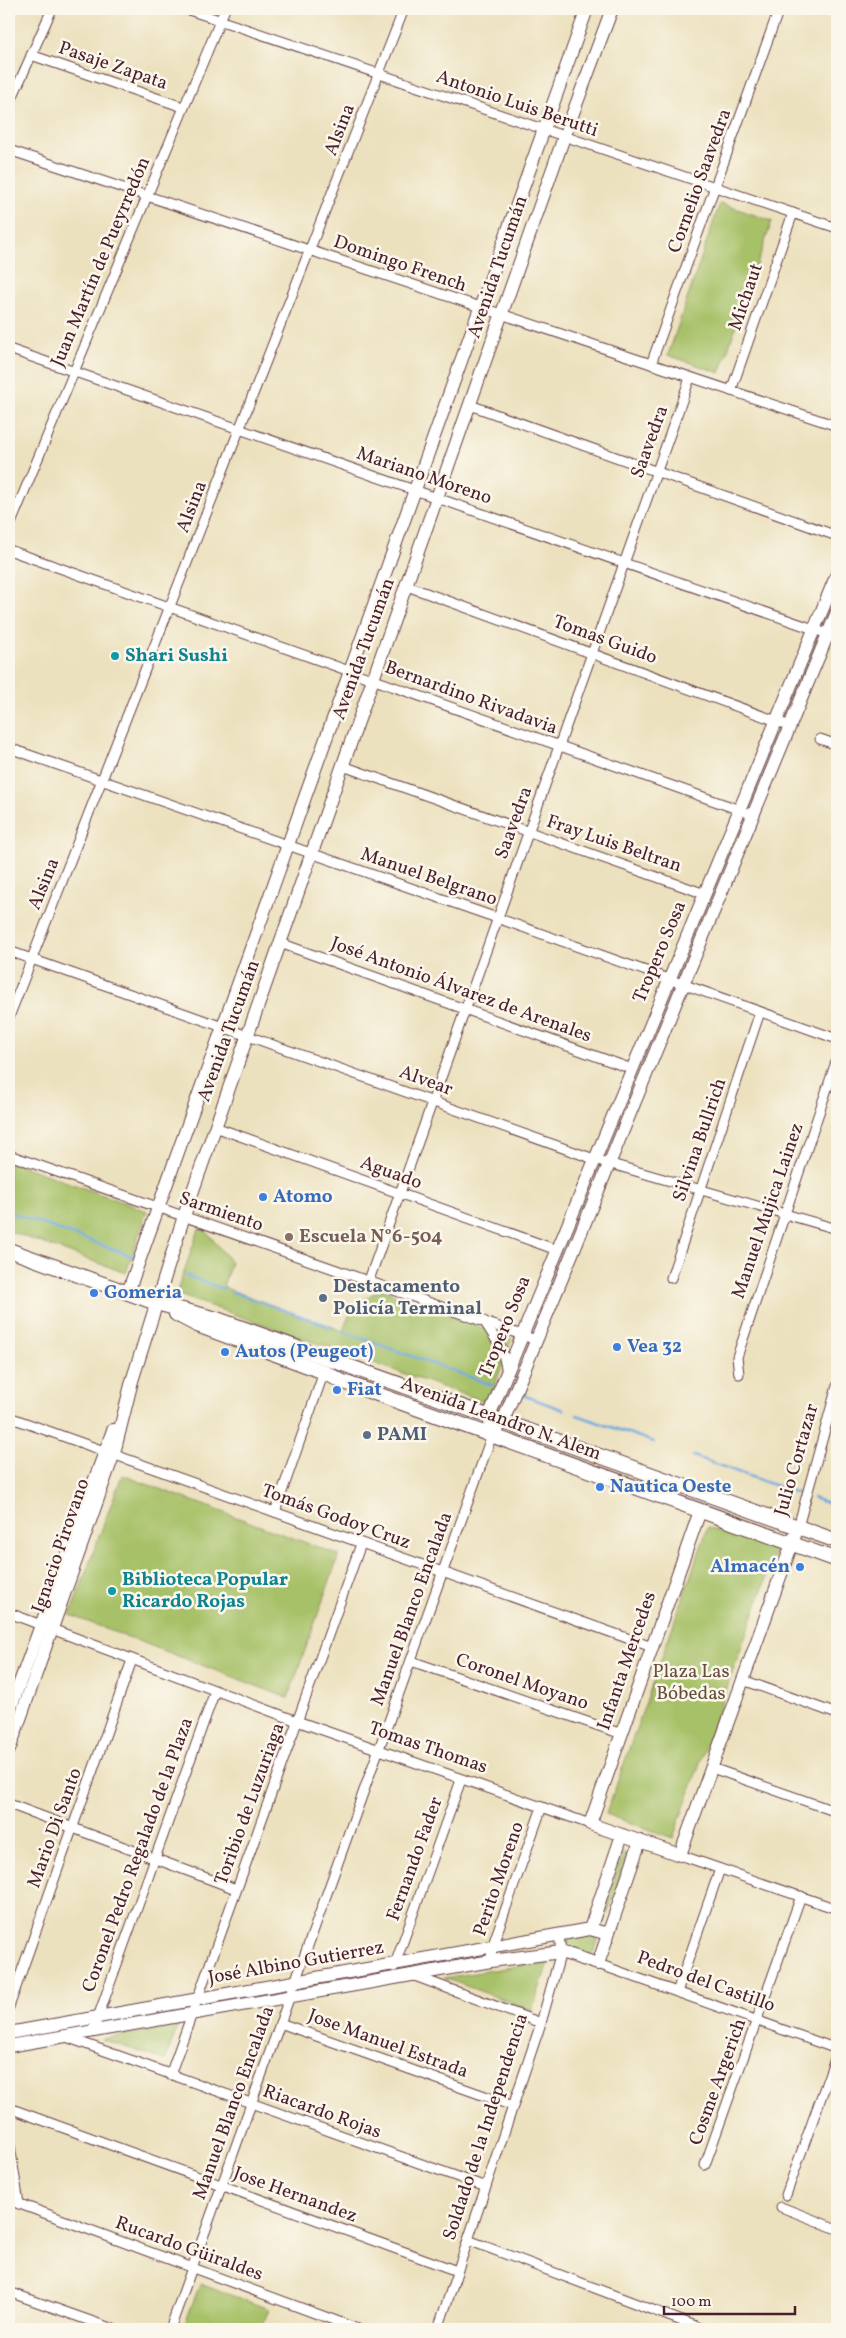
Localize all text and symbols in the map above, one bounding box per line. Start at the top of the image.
street label: Pasaje Zapata [55,35,171,97]
street label: Antonio Luis Berutti [433,64,602,144]
street label: Alsina [318,100,362,160]
street label: Cornelio Saavedra [662,105,738,257]
street label: Juan Martín de Pueyrredón [45,153,157,371]
street label: Avenida Tucumán [461,192,535,342]
street label: Domingo French [330,229,470,299]
street label: Michaut [722,260,770,334]
street label: Saavedra [625,402,675,482]
street label: Mariano Moreno [353,441,495,511]
street label: Alsina [170,477,214,537]
street label: Avenida Tucumán [326,574,402,724]
street label: Tomas Guido [549,609,661,671]
place label: Shari Sushi [125,643,228,669]
marker: Shari Sushi [109,650,121,662]
street label: Bernardino Rivadavia [381,655,561,741]
street label: Saavedra [489,783,539,863]
street label: Fray Luis Beltran [543,809,685,879]
street label: Manuel Belgrano [357,841,501,913]
street label: Alsina [22,854,66,914]
street label: Tropero Sosa [627,897,693,1007]
street label: José Antonio Álvarez de Arenales [327,931,595,1049]
street label: Avenida Tucumán [191,956,267,1106]
street label: Alvear [396,1059,456,1103]
street label: Silvina Bullrich [667,1075,733,1205]
street label: Manuel Mujica Lainez [726,1120,810,1302]
street label: Aguado [356,1150,426,1196]
place label: Atomo [273,1184,333,1210]
street label: Sarmiento [175,1185,267,1239]
marker: Atomo [257,1191,269,1203]
place label: Escuela N°6-504 [299,1224,443,1250]
marker: Escuela N°6-504 [283,1231,295,1243]
street label: Tropero Sosa [473,1272,537,1382]
place label: Destacamento Policía Terminal [333,1274,482,1322]
place label: Gomeria [104,1280,182,1306]
marker: Gomeria [88,1287,100,1299]
marker: Destacamento Policía Terminal [317,1292,329,1304]
place label: Vea 32 [627,1334,682,1360]
place label: Autos (Peugeot) [235,1339,374,1365]
marker: Vea 32 [611,1341,623,1353]
marker: Autos (Peugeot) [219,1346,231,1358]
street label: Avenida Leandro N. Alem [397,1371,605,1467]
place label: Fiat [347,1377,382,1403]
marker: Fiat [331,1384,343,1396]
street label: Julio Cortazar [769,1401,825,1519]
place label: PAMI [377,1422,427,1448]
marker: PAMI [361,1429,373,1441]
place label: Nautica Oeste [610,1474,732,1500]
street label: Ignacio Pirovano [26,1475,96,1617]
street label: Tomás Godoy Cruz [258,1478,414,1556]
marker: Nautica Oeste [594,1481,606,1493]
street label: Manuel Blanco Encalada [365,1508,459,1710]
place label: Almacén [710,1554,790,1580]
marker: Almacén [794,1561,806,1573]
place label: Biblioteca Popular Ricardo Rojas [122,1567,288,1615]
marker: Biblioteca Popular Ricardo Rojas [106,1585,118,1597]
street label: Infanta Mercedes [591,1588,663,1734]
street label: Coronel Moyano [452,1647,592,1717]
park label: Plaza Las Bóbedas [652,1659,730,1707]
street label: Coronel Pedro Regalado de la Plaza [76,1714,200,1996]
street label: Tomas Thomas [365,1716,491,1780]
street label: Toribio de Luzuriaga [209,1719,291,1889]
street label: Mario Di Santo [21,1764,89,1892]
street label: Fernando Fader [380,1793,450,1925]
street label: Perito Moreno [467,1818,531,1940]
street label: José Albino Gutierrez [206,1935,386,1991]
street label: Pedro del Castillo [633,1945,779,2019]
street label: Manuel Blanco Encalada [187,2002,281,2204]
street label: Jose Manuel Estrada [304,2003,472,2085]
street label: Soldado de la Independencia [437,2010,535,2244]
street label: Cosme Argerich [683,2015,753,2149]
street label: Riacardo Rojas [259,2079,385,2145]
street label: Jose Hernandez [229,2161,361,2229]
street label: Rucardo Güiraldes [111,2210,267,2288]
scale bar [664,2283,795,2315]
text: 100 m [671,2292,711,2313]

